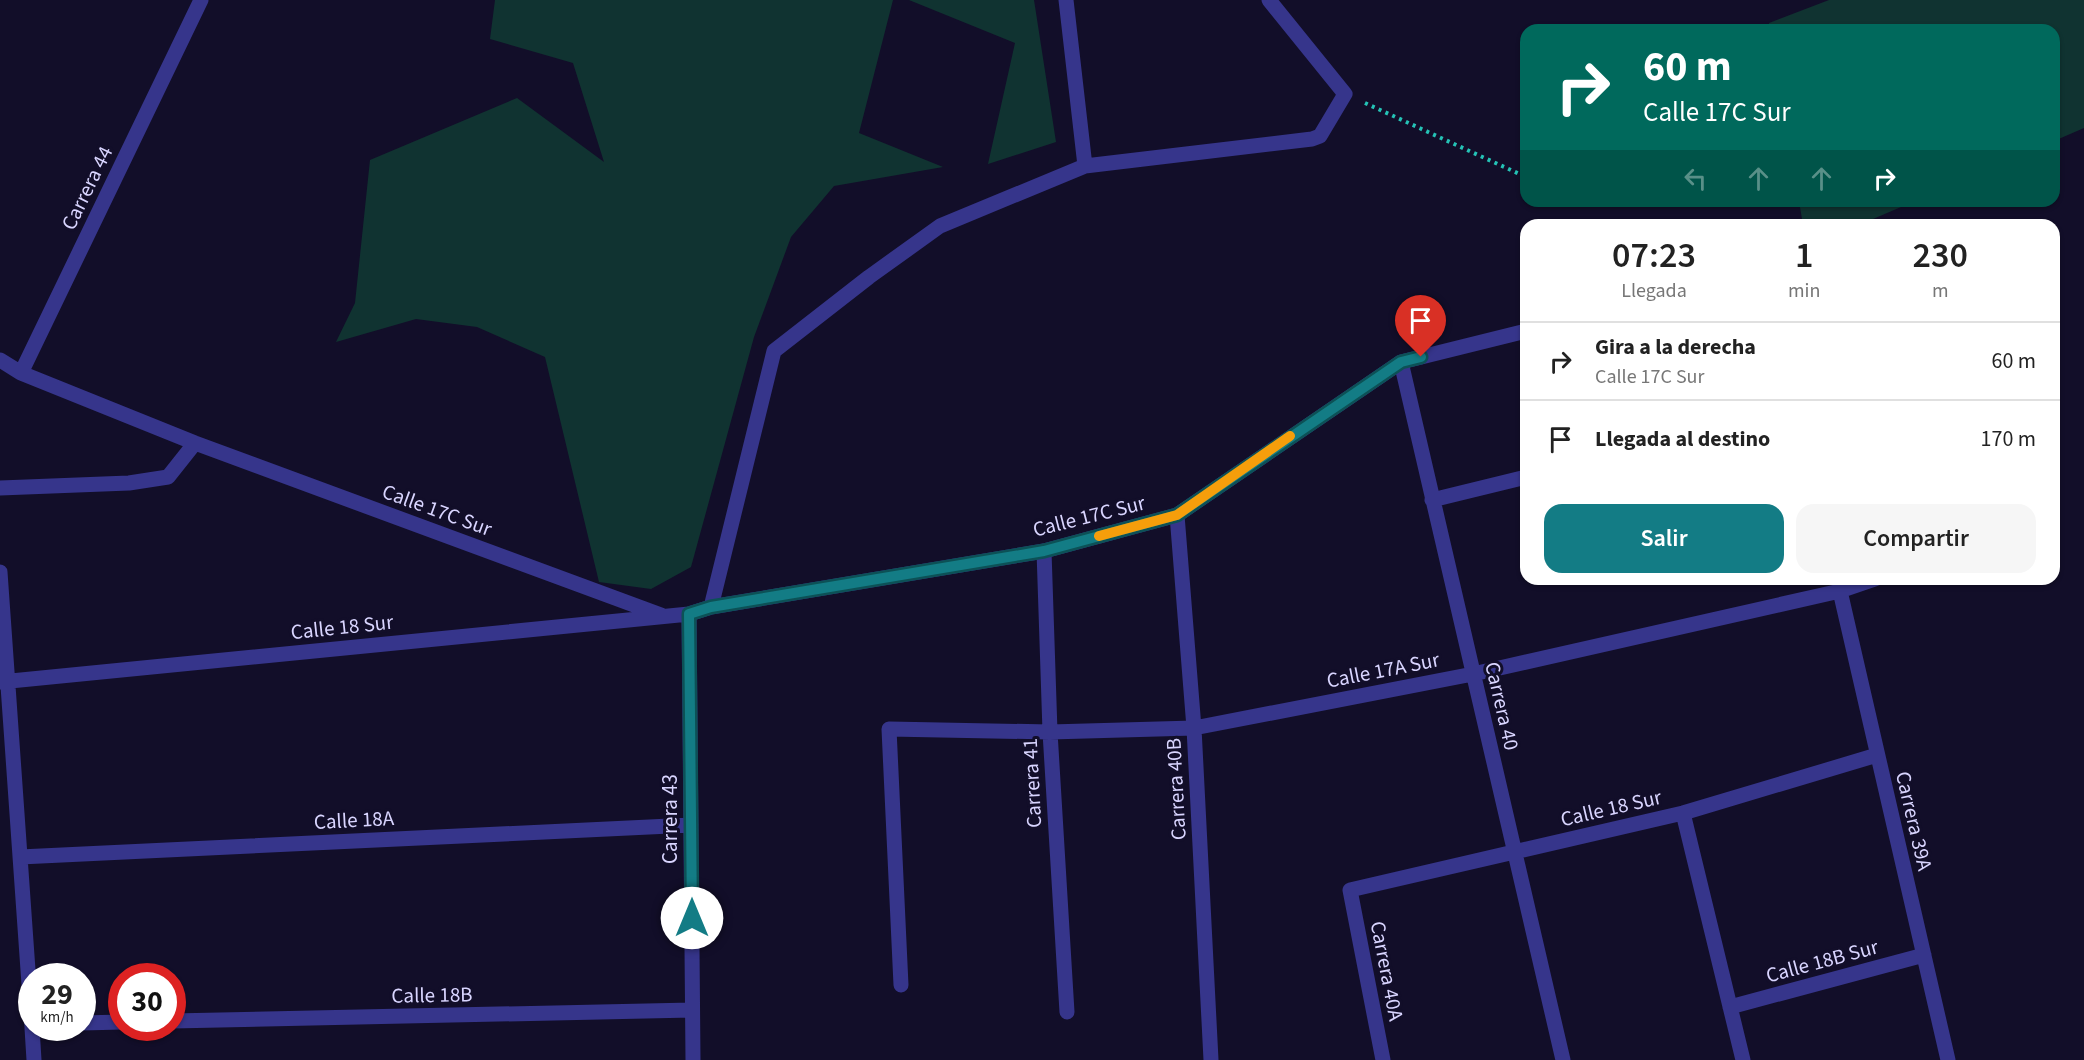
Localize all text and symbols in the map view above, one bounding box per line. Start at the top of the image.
text: 60 m [1643,37,1732,97]
icon: right [1544,48,1622,126]
text: Calle 17C Sur [1643,93,1791,132]
street label: Carrera 44 [54,141,120,235]
icon: left [1679,162,1712,195]
icon: ahead [1742,162,1775,195]
icon: ahead [1805,162,1838,195]
icon: right [1868,162,1901,195]
text: 07:23 [1612,230,1696,281]
text: 1 [1795,230,1813,281]
text: 230 [1912,230,1968,281]
text: Llegada [1621,277,1687,305]
text: min [1788,277,1820,305]
text: m [1932,277,1948,305]
pin [1395,295,1446,357]
icon: arrive [1404,304,1437,337]
text: Gira a la derecha [1595,331,1756,363]
icon: right [1544,345,1577,378]
text: 60 m [1991,345,2036,377]
text: Calle 17C Sur [1595,363,1704,391]
icon: arrive [1544,423,1577,456]
text: Llegada al destino [1595,423,1770,455]
text: 170 m [1981,423,2036,455]
street label: Calle 17C Sur [378,476,497,544]
street label: Calle 17C Sur [1030,487,1149,544]
button: Salir [1544,504,1784,573]
button: Compartir [1796,504,2036,573]
street label: Calle 18 Sur [289,607,395,647]
street label: Calle 17A Sur [1324,644,1443,696]
street label: Carrera 40 [1477,659,1527,753]
street label: Carrera 41 [1015,737,1049,829]
street label: Carrera 40B [1158,737,1194,841]
street label: Carrera 39A [1888,768,1940,874]
street label: Carrera 43 [655,774,685,864]
street label: Calle 18 Sur [1557,782,1665,834]
street label: Calle 18A [313,803,395,837]
position arrow [660,886,724,950]
street label: Carrera 40A [1363,918,1411,1024]
street label: Calle 18B Sur [1762,931,1882,990]
speed limit sign: 30 [108,963,186,1041]
text: 29 [41,973,73,1016]
street label: Calle 18B [391,979,473,1011]
text: km/h [40,1007,74,1028]

